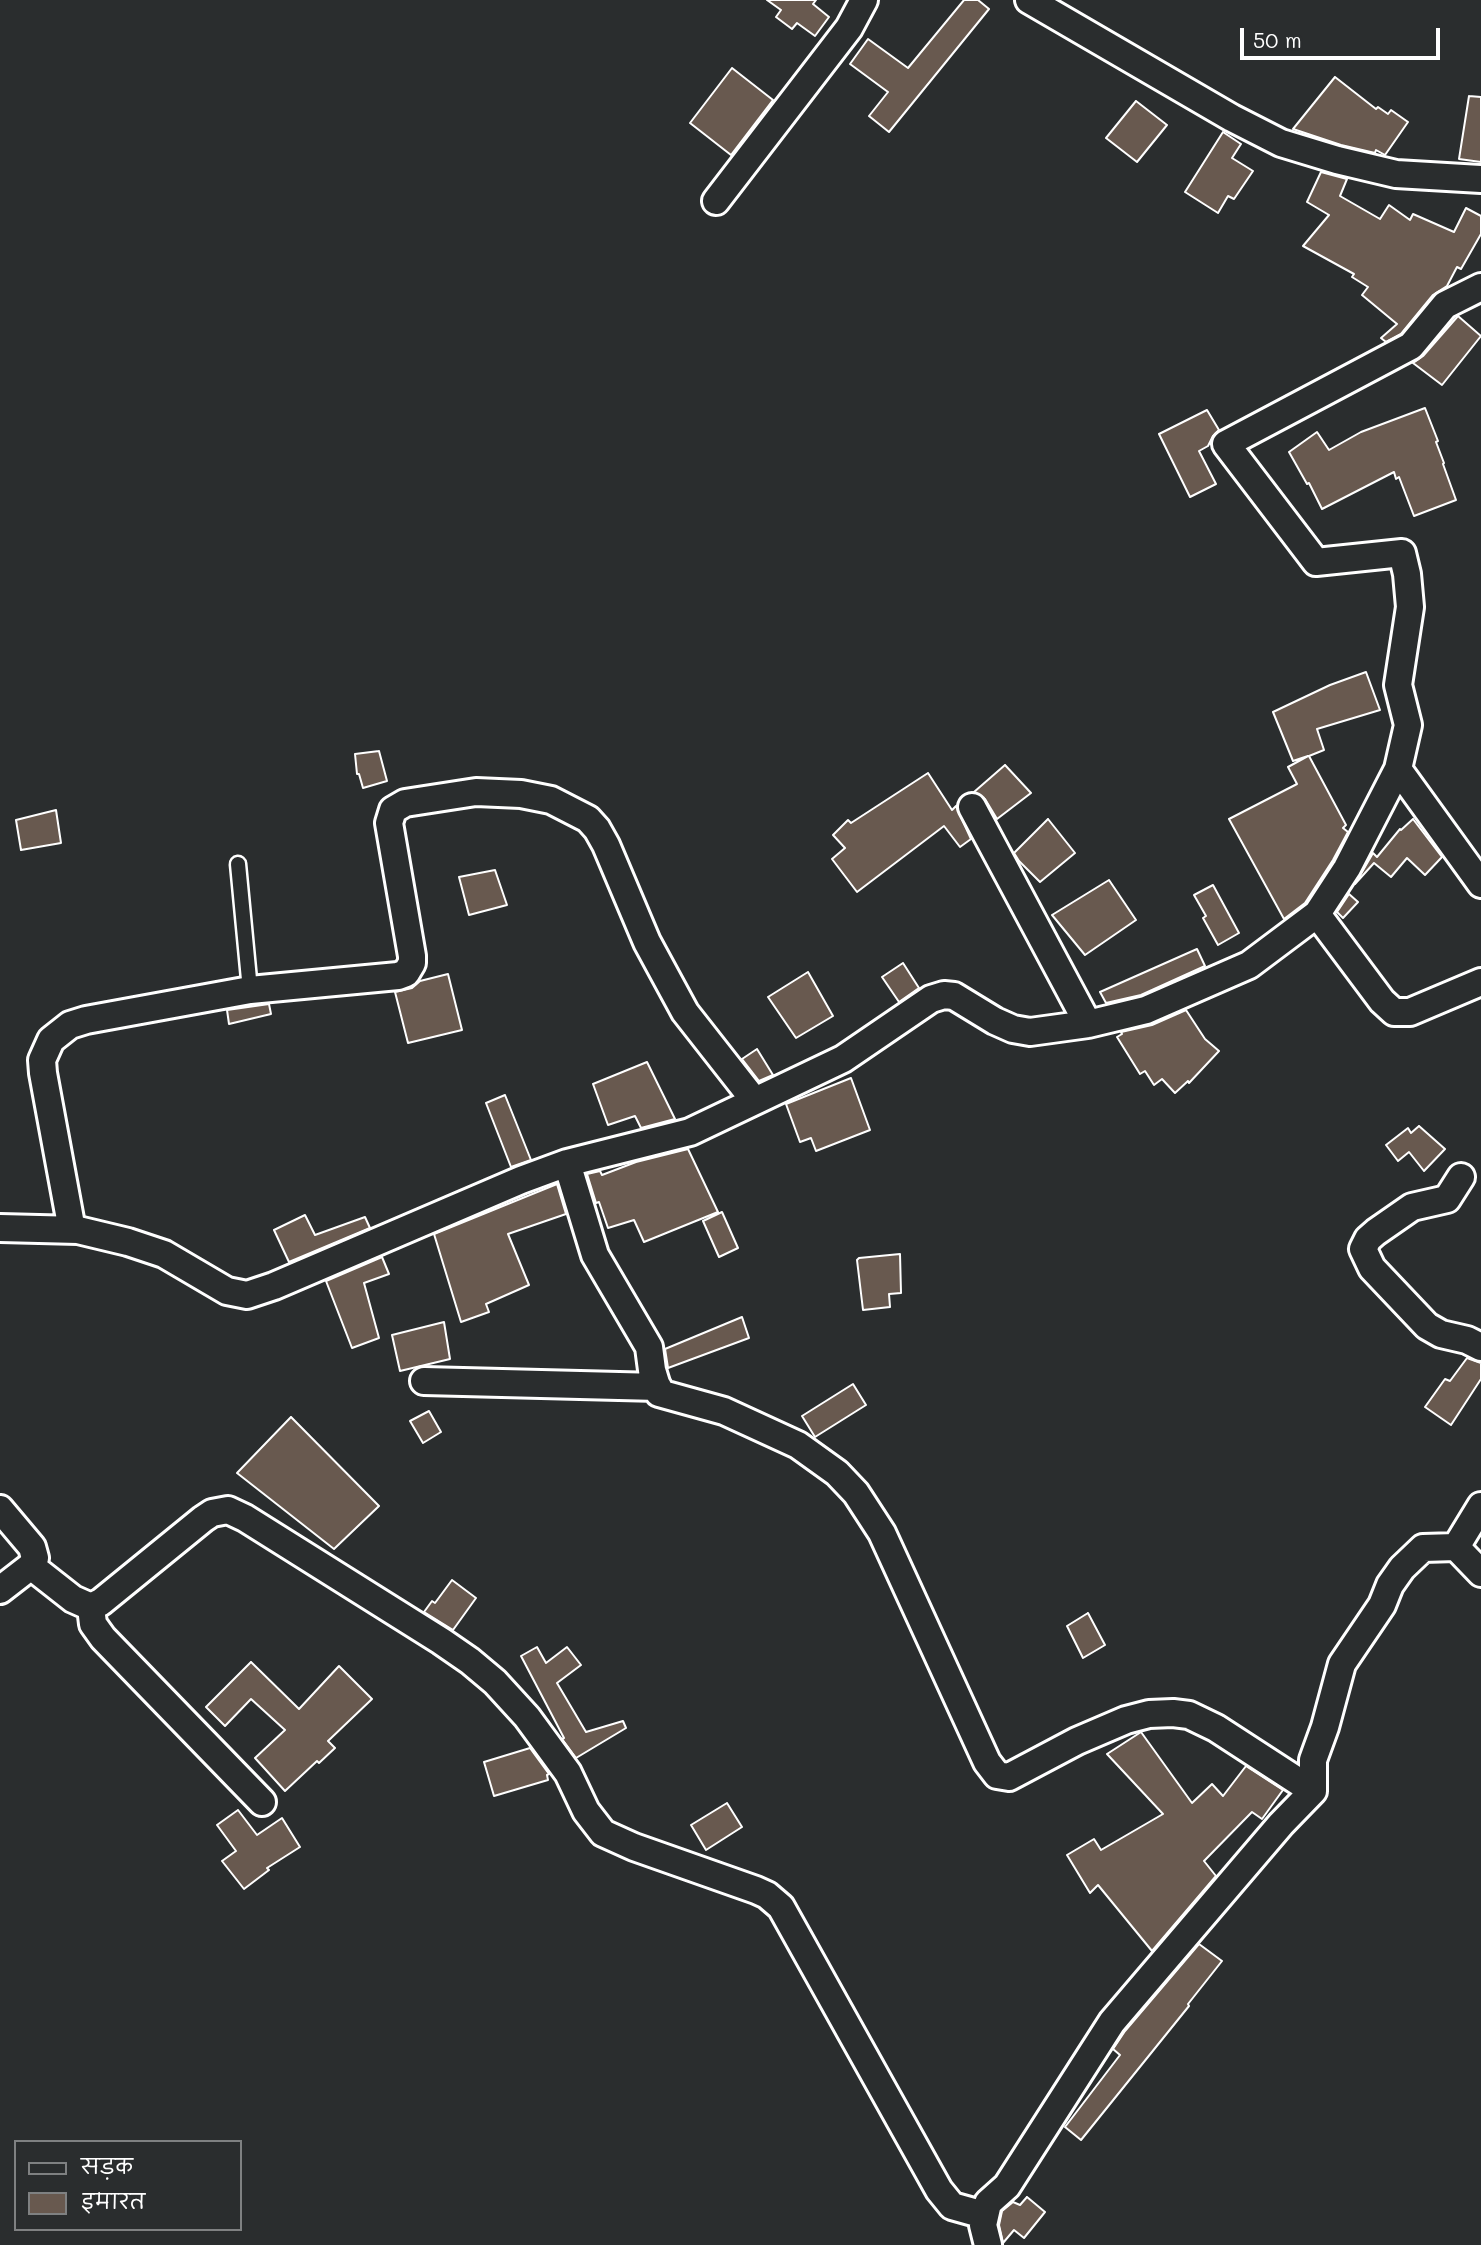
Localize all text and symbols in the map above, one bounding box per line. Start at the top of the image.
scale bar [1243,14,1442,58]
text: 50 m [1253,26,1302,53]
legend [14,2140,242,2231]
text: सड़क [81,2152,133,2179]
text: इमारत [81,2187,145,2214]

